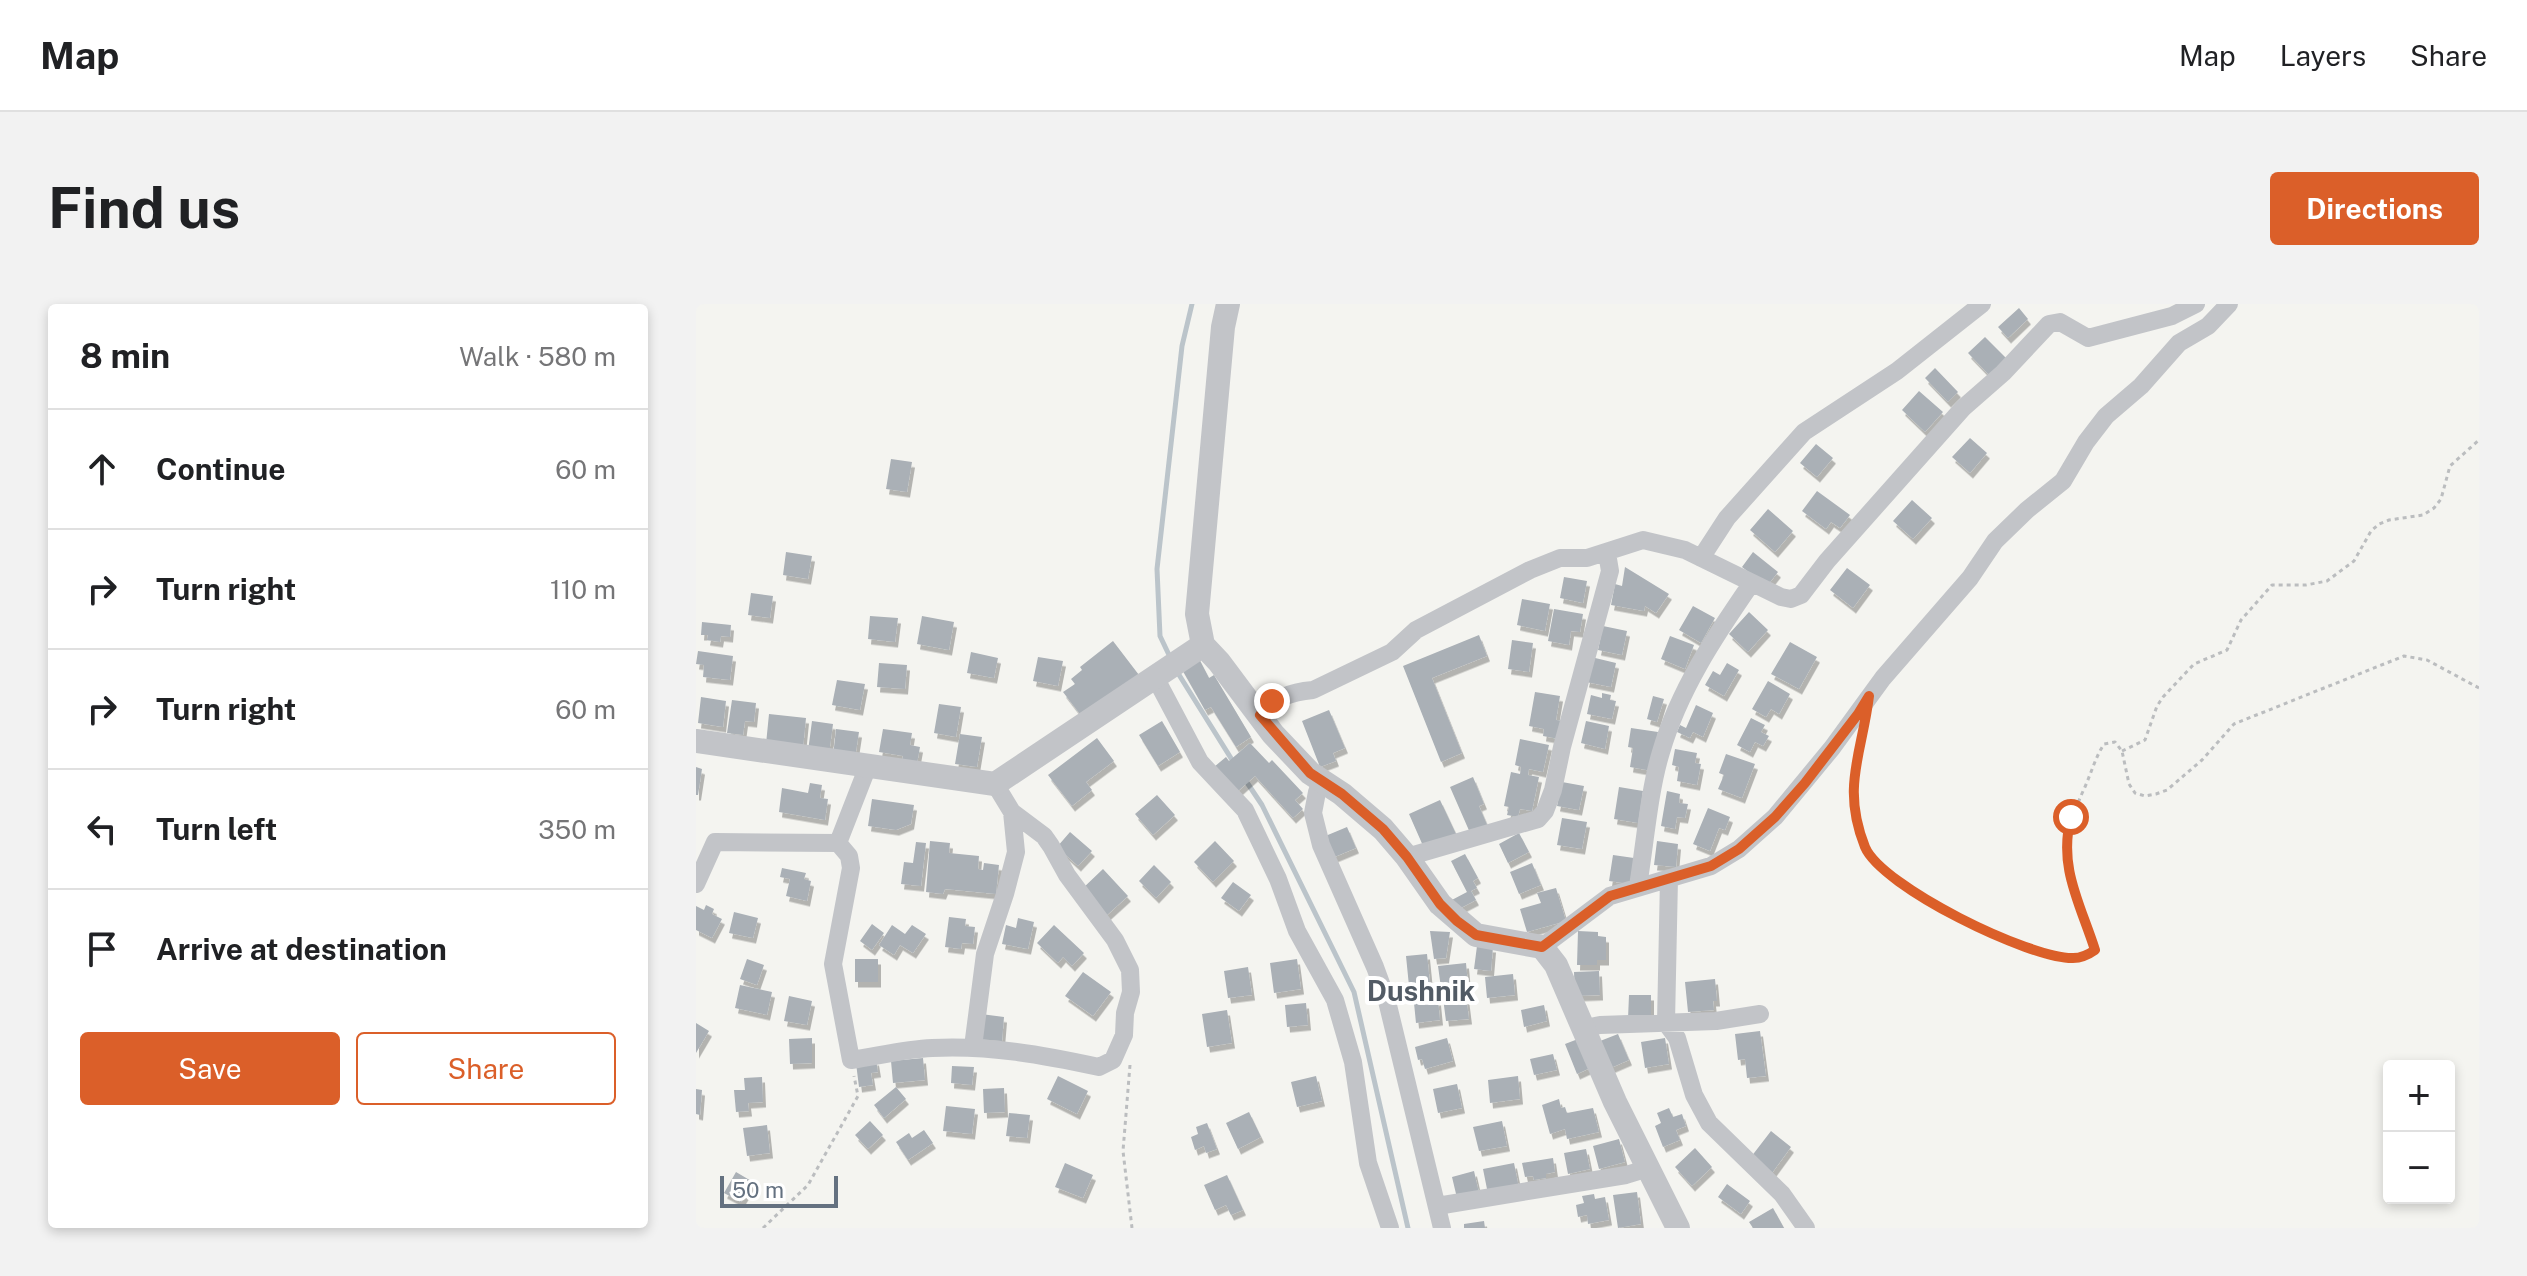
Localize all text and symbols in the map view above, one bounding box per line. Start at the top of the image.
text: Map [40,33,119,78]
text: Map [2179,39,2236,72]
text: Layers [2280,39,2366,72]
text: Share [2410,39,2487,72]
button: Directions [2270,172,2479,245]
text: Find us [48,175,240,241]
text: 8 min [80,336,170,376]
text: Walk · 580 m [459,341,616,372]
icon: ahead [80,447,124,491]
text: Continue [156,451,286,487]
text: 60 m [555,454,616,485]
icon: right [80,567,124,611]
text: Turn right [156,571,296,607]
text: 110 m [550,574,616,605]
route end [1254,683,1290,719]
icon: right [80,687,124,731]
text: Turn right [156,691,296,727]
text: 60 m [555,694,616,725]
route start [2053,799,2089,835]
icon: left [80,807,124,851]
text: Turn left [156,811,277,847]
text: 350 m [538,814,616,845]
icon: arrive [80,927,124,971]
text: Arrive at destination [156,931,447,967]
district label: Dushnik [1367,974,1475,1007]
button: Save [80,1032,340,1105]
button: Share [356,1032,616,1105]
map controls [2383,1060,2455,1204]
button: + [2383,1060,2455,1132]
button: − [2383,1132,2455,1204]
scale bar [720,1172,838,1208]
text: 50 m [732,1177,784,1203]

